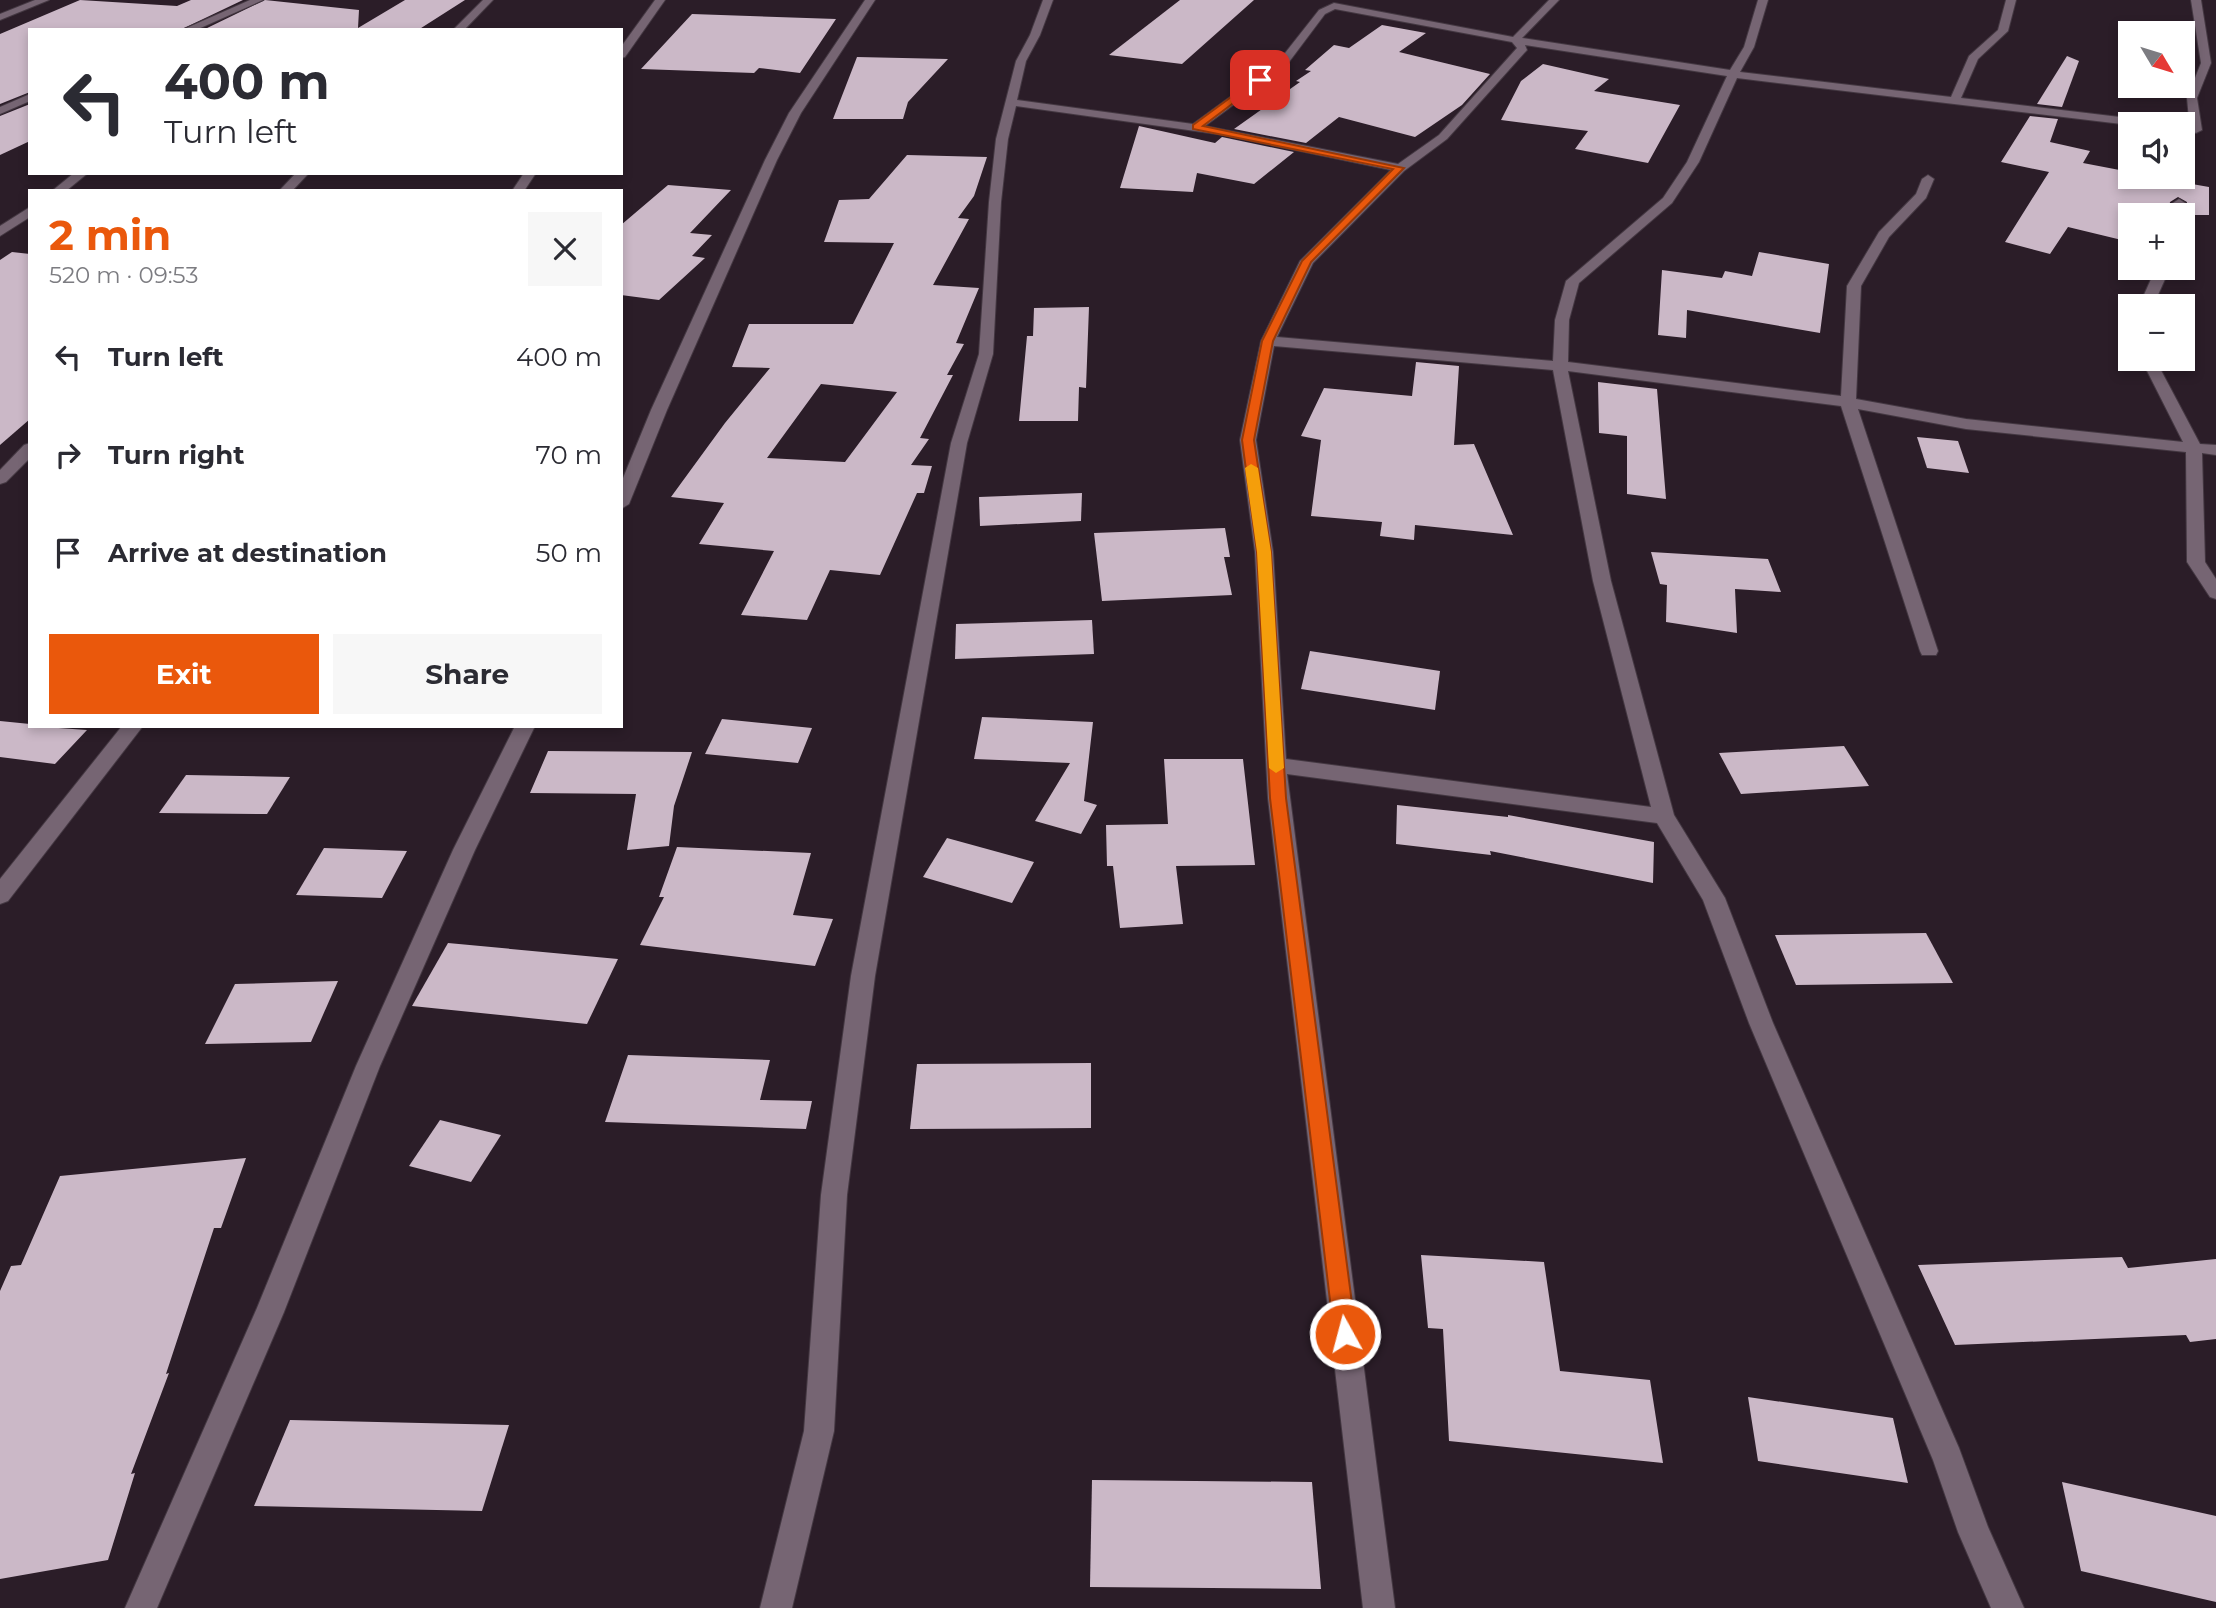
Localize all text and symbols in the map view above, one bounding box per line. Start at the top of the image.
north arrow [2118,21,2194,98]
map controls [2118,21,2195,371]
pin [1230,50,1290,110]
text: 400 m [164,52,330,111]
icon: left [49,56,140,147]
icon: arrive [1241,61,1279,99]
text: Turn left [164,112,298,151]
button: sound [2118,112,2195,189]
button: + [2118,203,2195,280]
text: 2 min [49,209,171,261]
button: close [528,212,602,286]
text: 520 m · 09:53 [49,261,198,289]
button: − [2118,294,2195,371]
icon: left [49,338,87,376]
text: Turn left [108,341,224,373]
text: 400 m [516,341,602,373]
icon: right [49,436,87,474]
text: Turn right [108,439,244,471]
text: 70 m [536,439,602,471]
icon: arrive [49,534,87,572]
text: Arrive at destination [108,537,387,569]
text: 50 m [536,537,602,569]
button: Exit [49,634,319,714]
button: Share [333,634,602,714]
position arrow [1308,1297,1382,1371]

